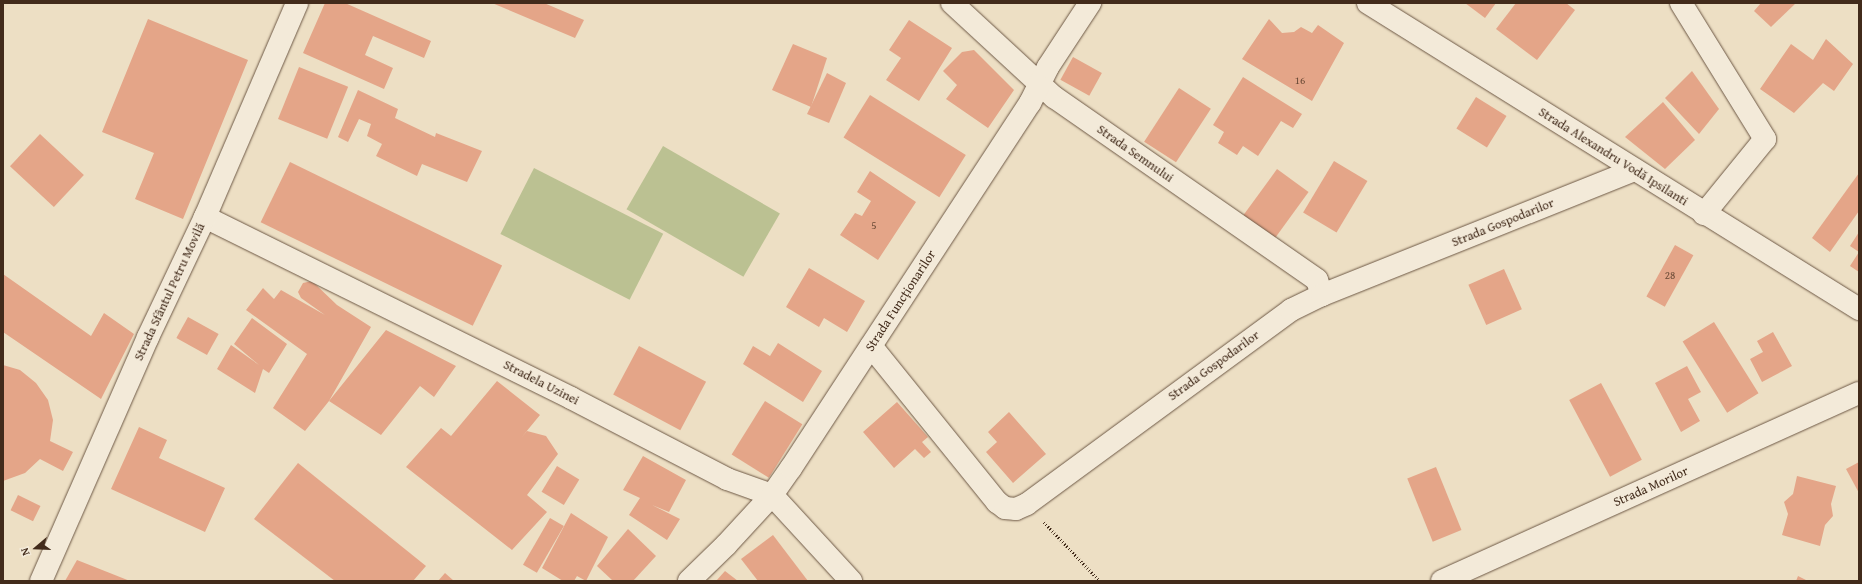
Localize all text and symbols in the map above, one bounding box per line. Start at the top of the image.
house number: 16 [1295,73,1305,87]
street label: Strada Alexandru Vodă Ipsilanti [1535,104,1691,210]
street label: Strada Semnului [1094,122,1176,186]
street label: Strada Gospodarilor [1450,195,1556,251]
house number: 5 [871,218,877,232]
street label: Strada Sfântul Petru Movilă [131,221,209,363]
street label: Strada Funcționarilor [862,247,940,355]
house number: 28 [1665,268,1675,282]
street label: Strada Gospodarilor [1165,328,1263,404]
street label: Stradela Uzinei [501,357,581,409]
street label: Strada Morilor [1611,464,1691,510]
north arrow [16,528,56,568]
text: N [16,546,33,558]

